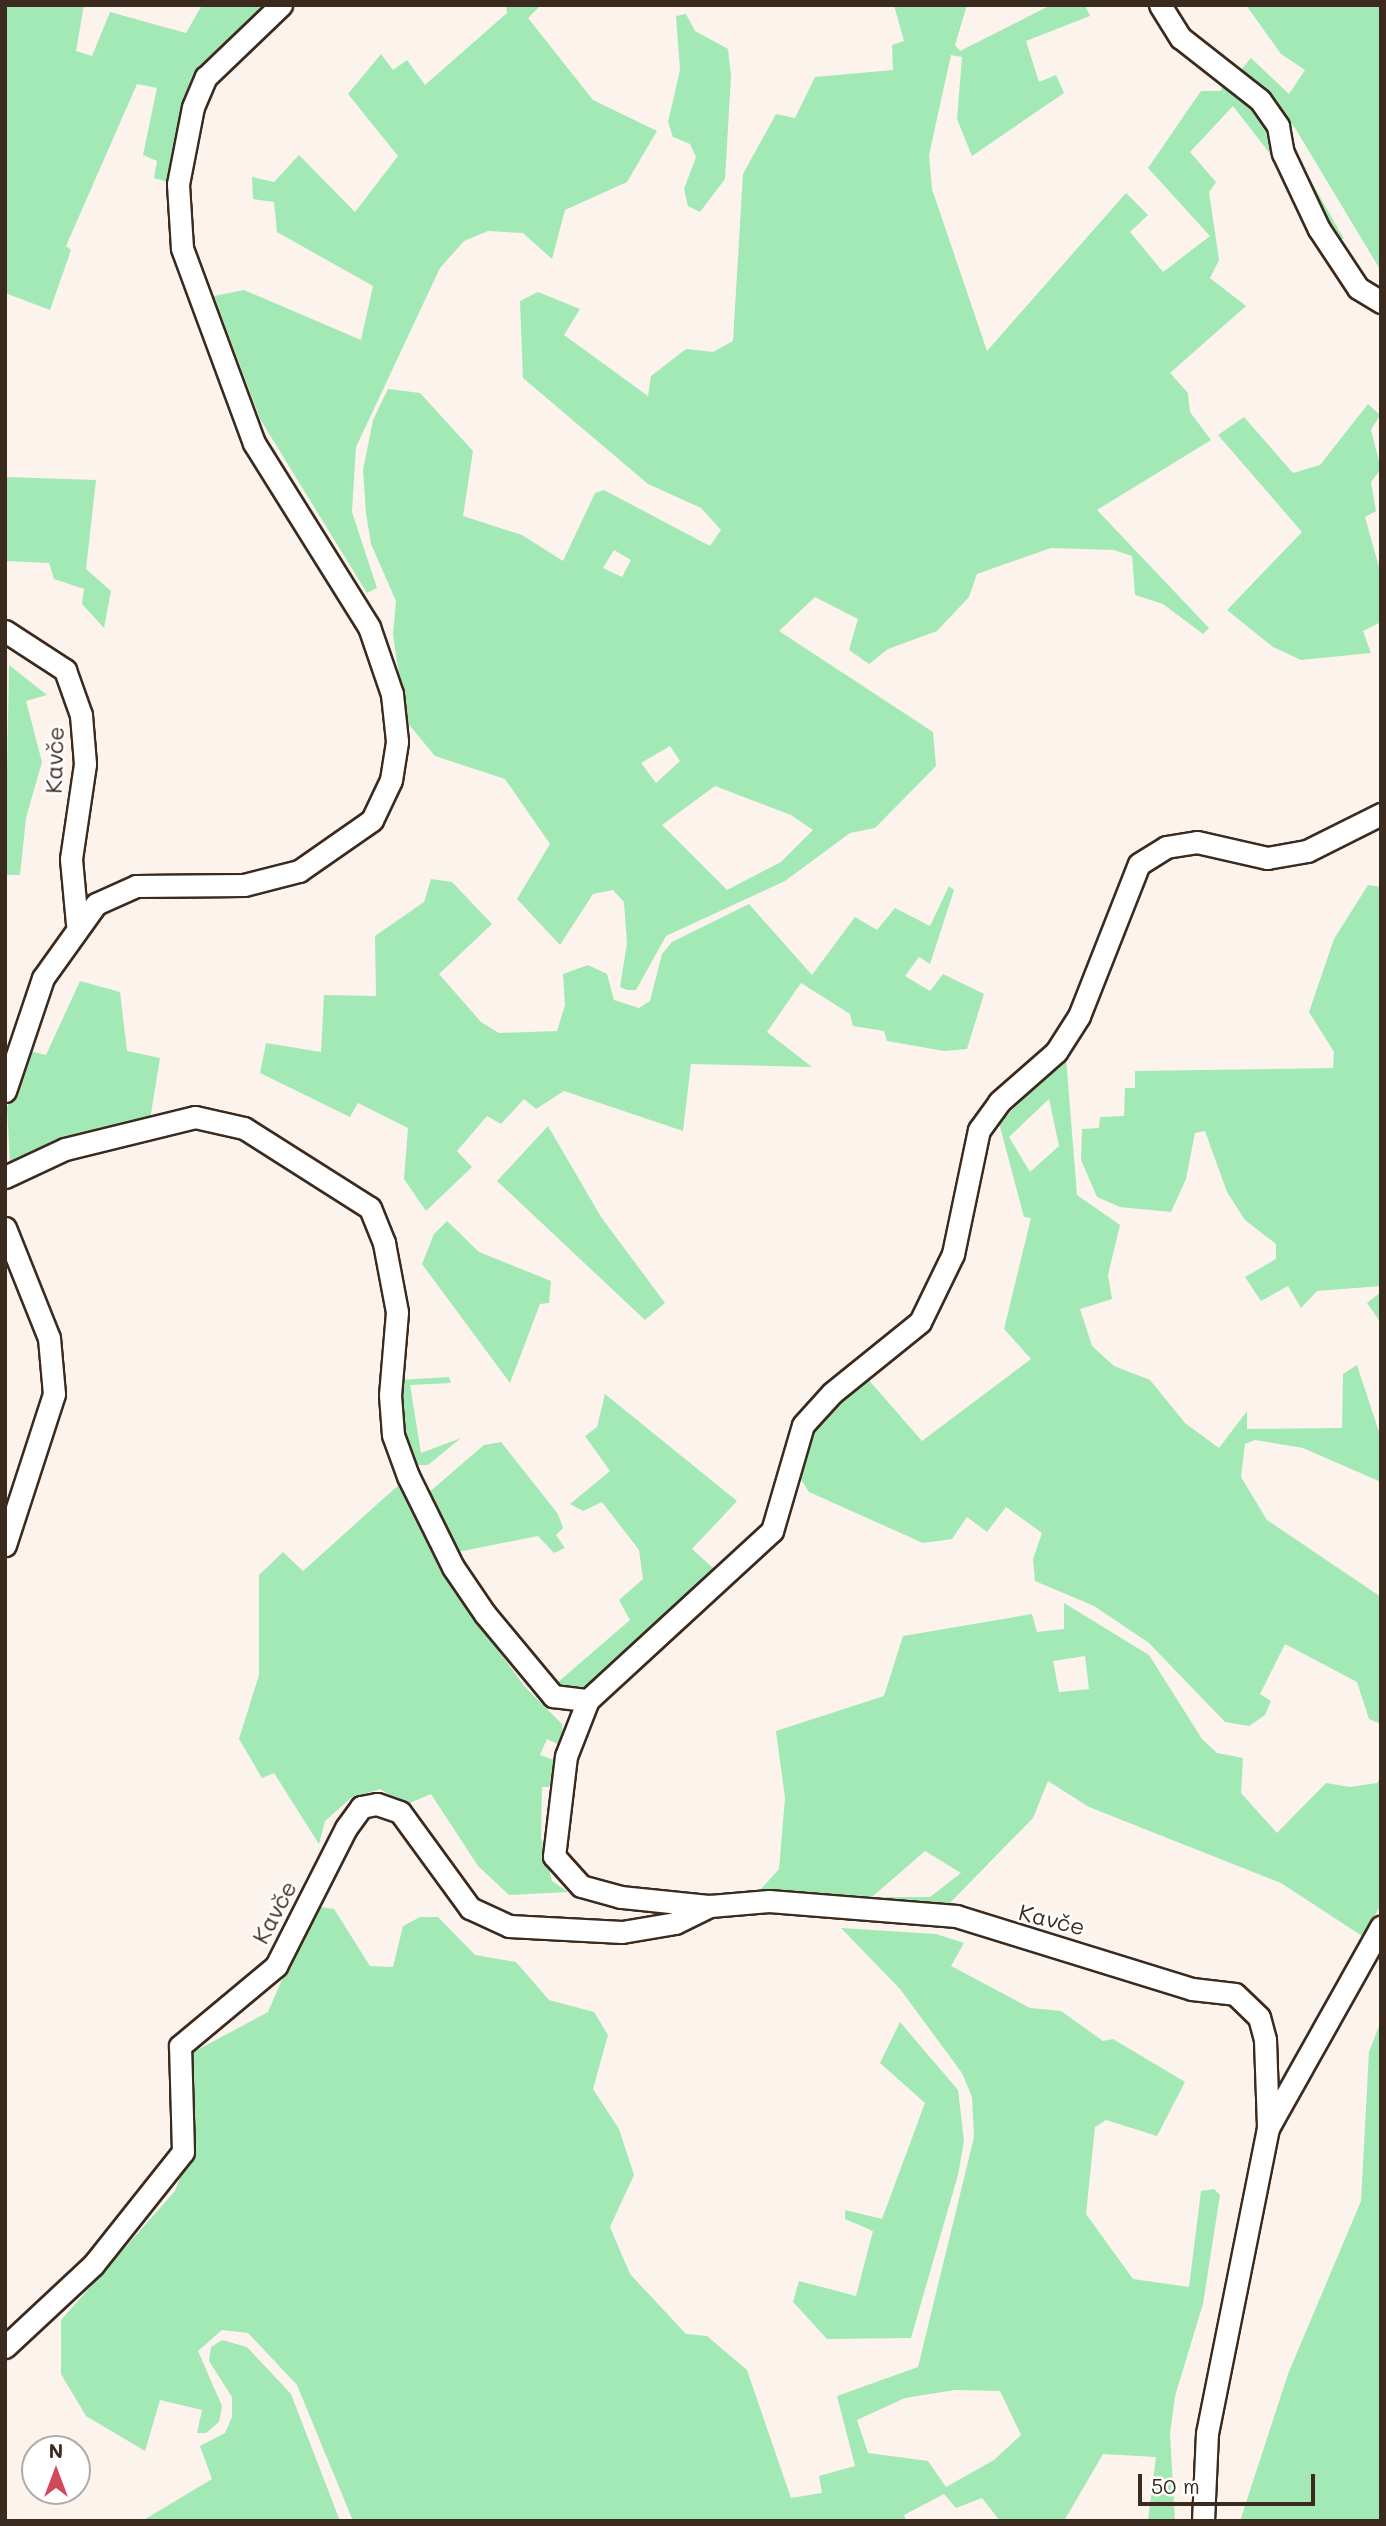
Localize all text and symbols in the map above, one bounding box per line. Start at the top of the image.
street label: Kavče [39,726,69,794]
street label: Kavče [246,1876,302,1948]
street label: Kavče [1016,1897,1088,1941]
north arrow [21,2435,91,2505]
text: N [49,2438,63,2463]
scale bar [1141,2460,1318,2504]
text: 50 m [1151,2472,1200,2499]

